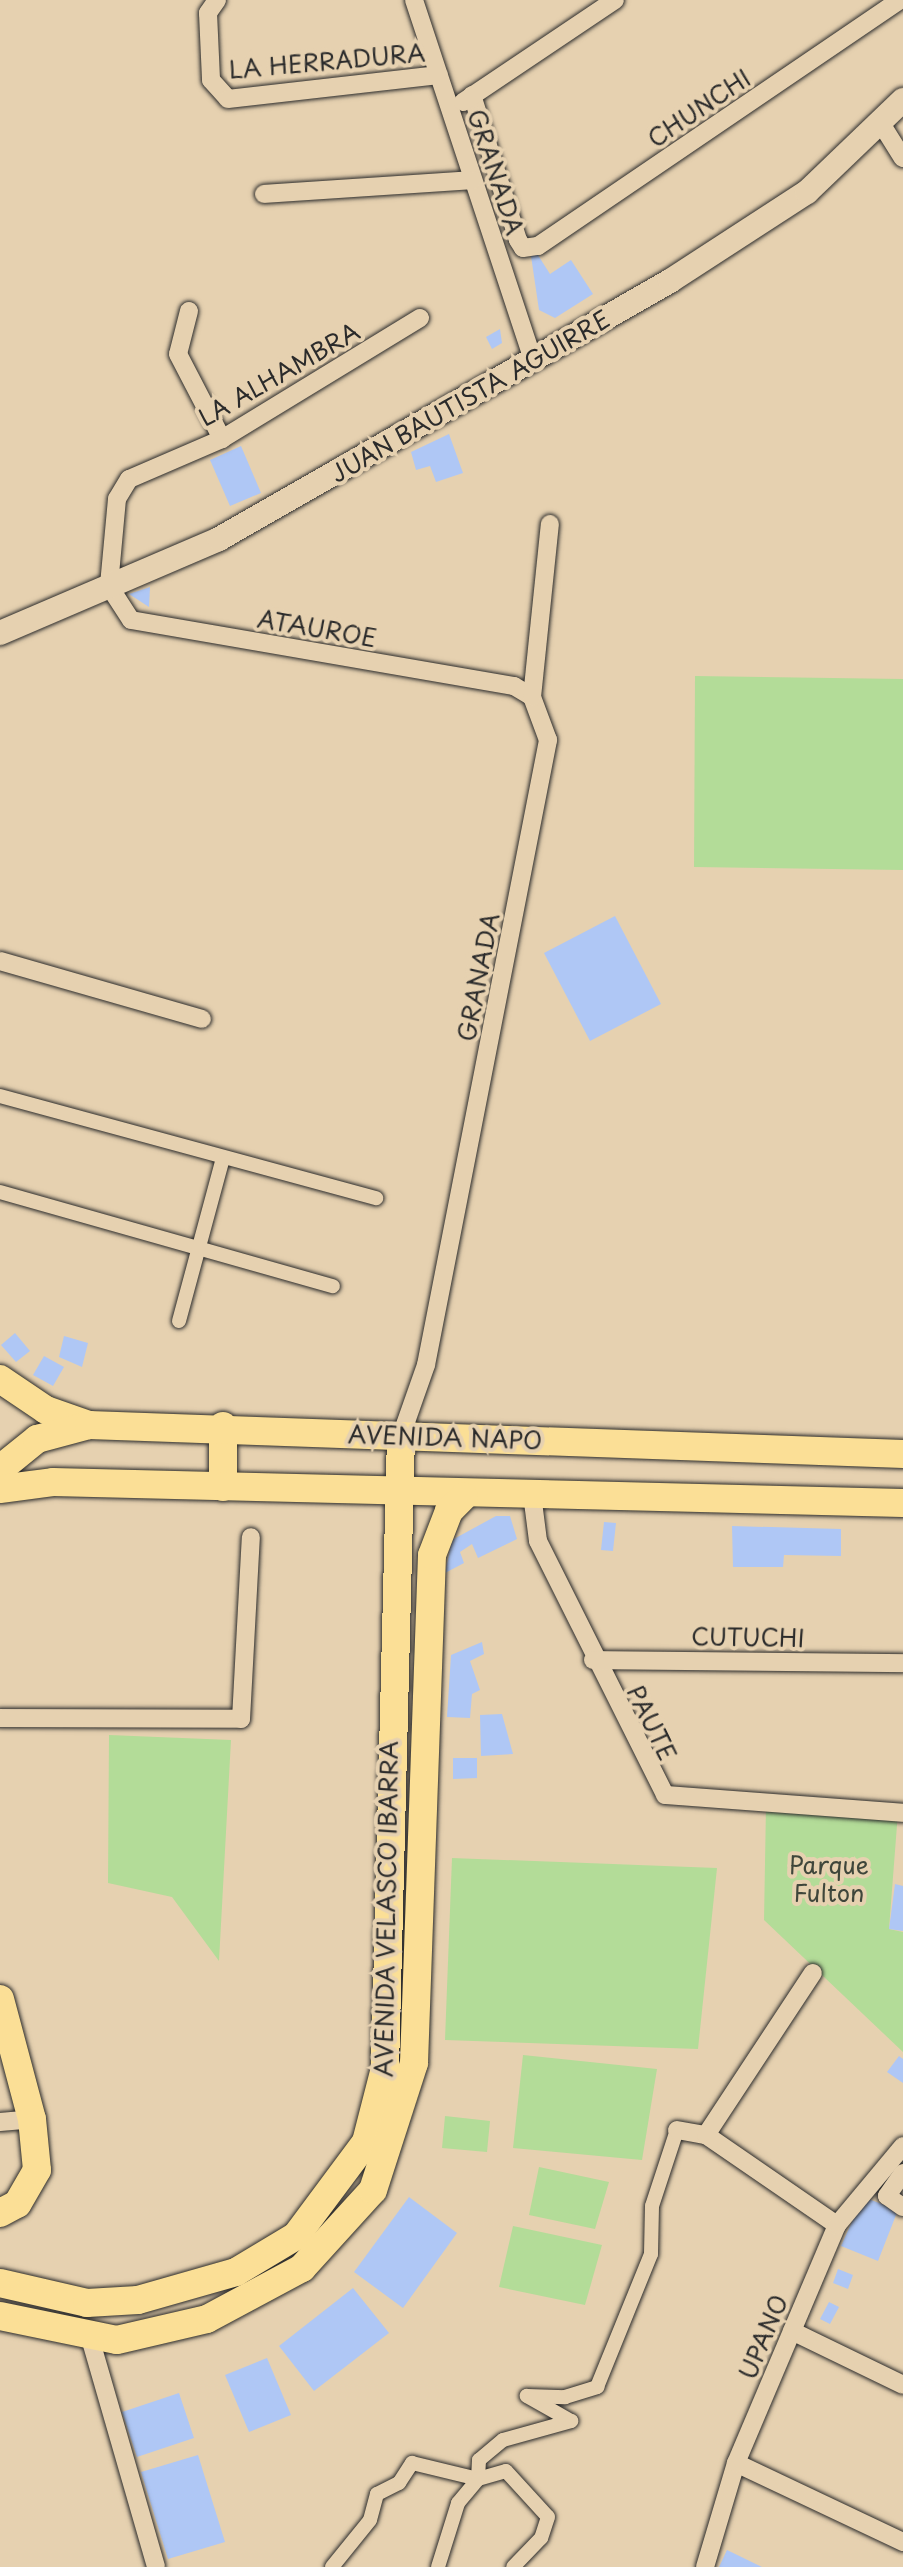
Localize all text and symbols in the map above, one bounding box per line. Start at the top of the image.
street label: LA HERRADURA [228,38,426,84]
street label: CHUNCHI [642,63,756,153]
street label: GRANADA [462,106,530,238]
street label: JUAN BAUTISTA AGUIRRE [325,304,615,488]
street label: LA ALHAMBRA [192,316,366,432]
street label: ATAUROE [255,603,379,653]
street label: GRANADA [451,910,505,1044]
street label: AVENIDA NAPO [349,1419,541,1455]
street label: CUTUCHI [691,1622,805,1652]
street label: PAUTE [621,1680,683,1766]
street label: AVENIDA VELASCO IBARRA [369,1741,403,2077]
park label: Parque Fulton [789,1851,869,1907]
street label: UPANO [732,2291,794,2383]

